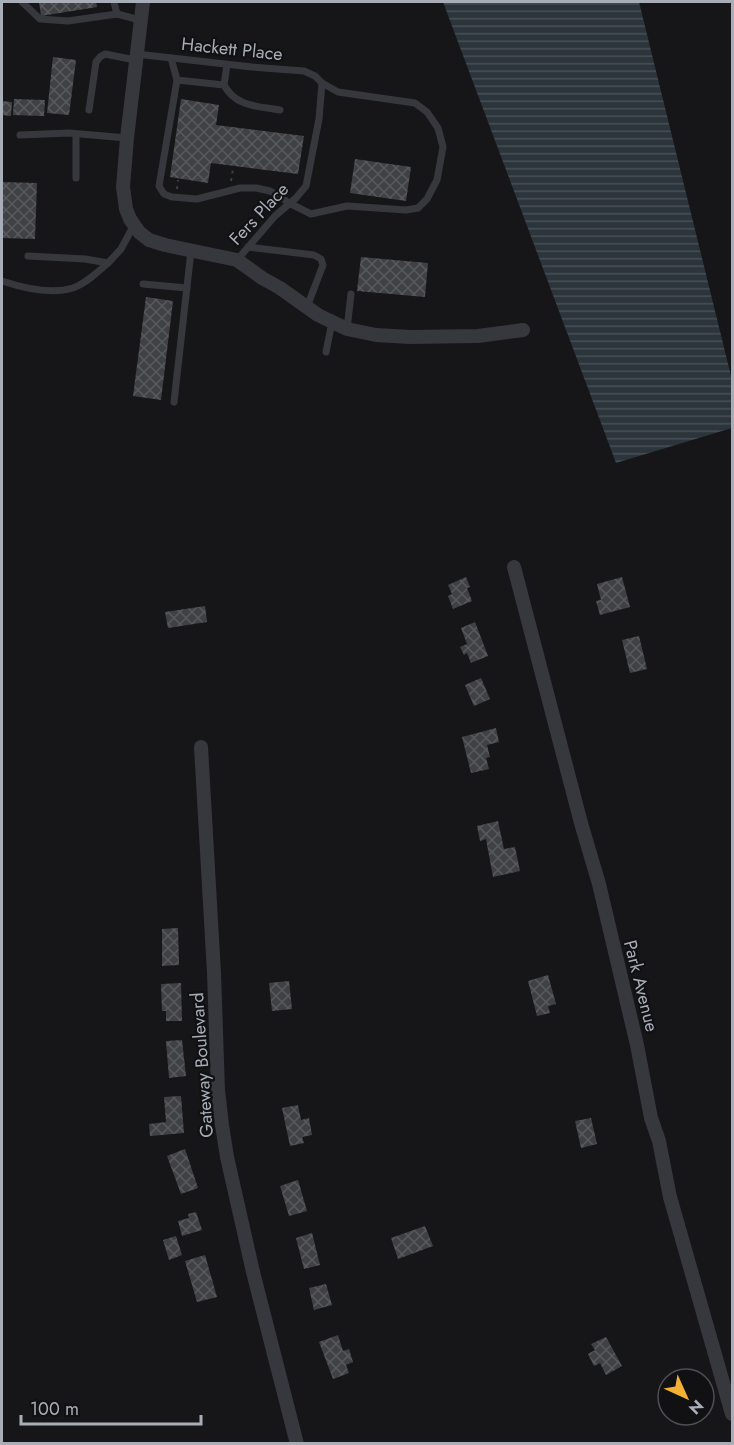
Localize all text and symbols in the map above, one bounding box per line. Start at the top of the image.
street label: Hackett Place [180,31,284,67]
street label: Fers Place [223,177,295,251]
street label: Park Avenue [617,937,665,1035]
street label: Gateway Boulevard [184,992,220,1138]
north arrow [656,1367,716,1427]
scale bar [21,1388,201,1426]
text: N [684,1395,709,1420]
text: 100 m [30,1396,79,1422]

